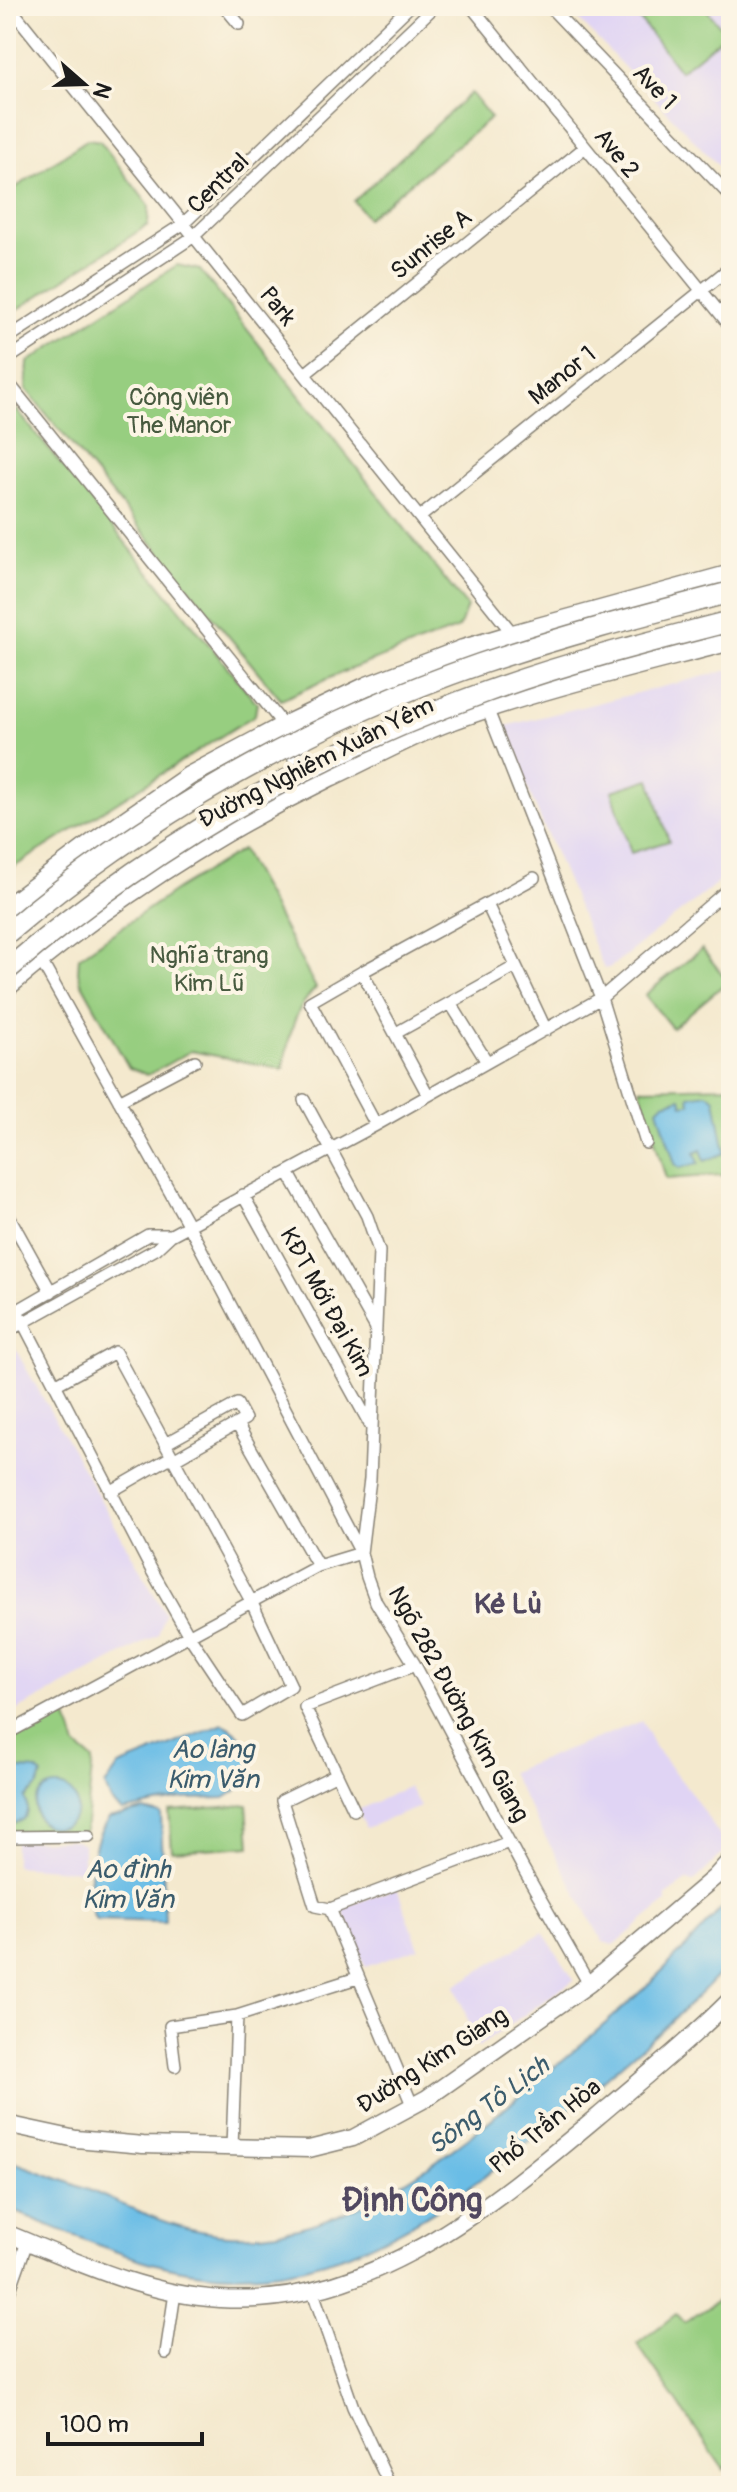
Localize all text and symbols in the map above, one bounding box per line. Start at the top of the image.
north arrow [44,44,124,124]
street label: Ave 1 [626,59,683,116]
text: N [86,79,118,102]
street label: Ave 2 [588,123,645,184]
street label: Central [181,147,255,220]
street label: Sunrise A [385,203,478,286]
street label: Park [253,281,302,332]
street label: Manor 1 [523,340,602,411]
park label: Công viên The Manor [127,383,232,440]
street label: Đường Nghiêm Xuân Yêm [194,690,439,834]
park label: Nghĩa trang Kim Lũ [149,941,269,998]
street label: KĐT Mới Đại Kim [273,1222,380,1382]
street label: Ngõ 282 Đường Kim Giang [382,1581,535,1827]
district label: Kẻ Lủ [474,1587,542,1622]
water label: Ao làng Kim Văn [167,1734,260,1796]
water label: Ao đình Kim Văn [82,1854,175,1916]
street label: Đường Kim Giang [351,2001,513,2120]
water label: Sông Tô Lịch [422,2049,557,2162]
street label: Phố Trần Hòa [484,2073,607,2180]
district label: Định Công [342,2181,482,2221]
scale bar [48,2396,202,2446]
text: 100 m [60,2410,129,2439]

